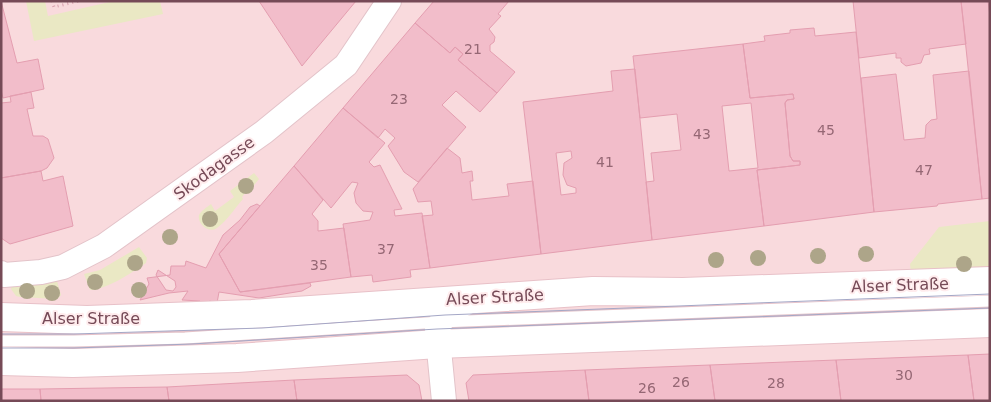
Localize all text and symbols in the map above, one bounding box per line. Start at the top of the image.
house number: 21 [464,41,482,57]
house number: 23 [390,91,408,107]
house number: 45 [817,122,835,138]
house number: 43 [693,126,711,142]
street label: Skodagasse [170,132,258,204]
house number: 41 [596,154,614,170]
house number: 47 [915,162,933,178]
house number: 37 [377,241,395,257]
house number: 35 [310,257,328,273]
street label: Alser Straße [851,274,949,296]
street label: Alser Straße [446,285,544,309]
street label: Alser Straße [42,309,140,328]
house number: 30 [895,367,913,383]
house number: 26 [672,374,690,390]
house number: 28 [767,375,785,391]
house number: 26 [638,380,656,396]

